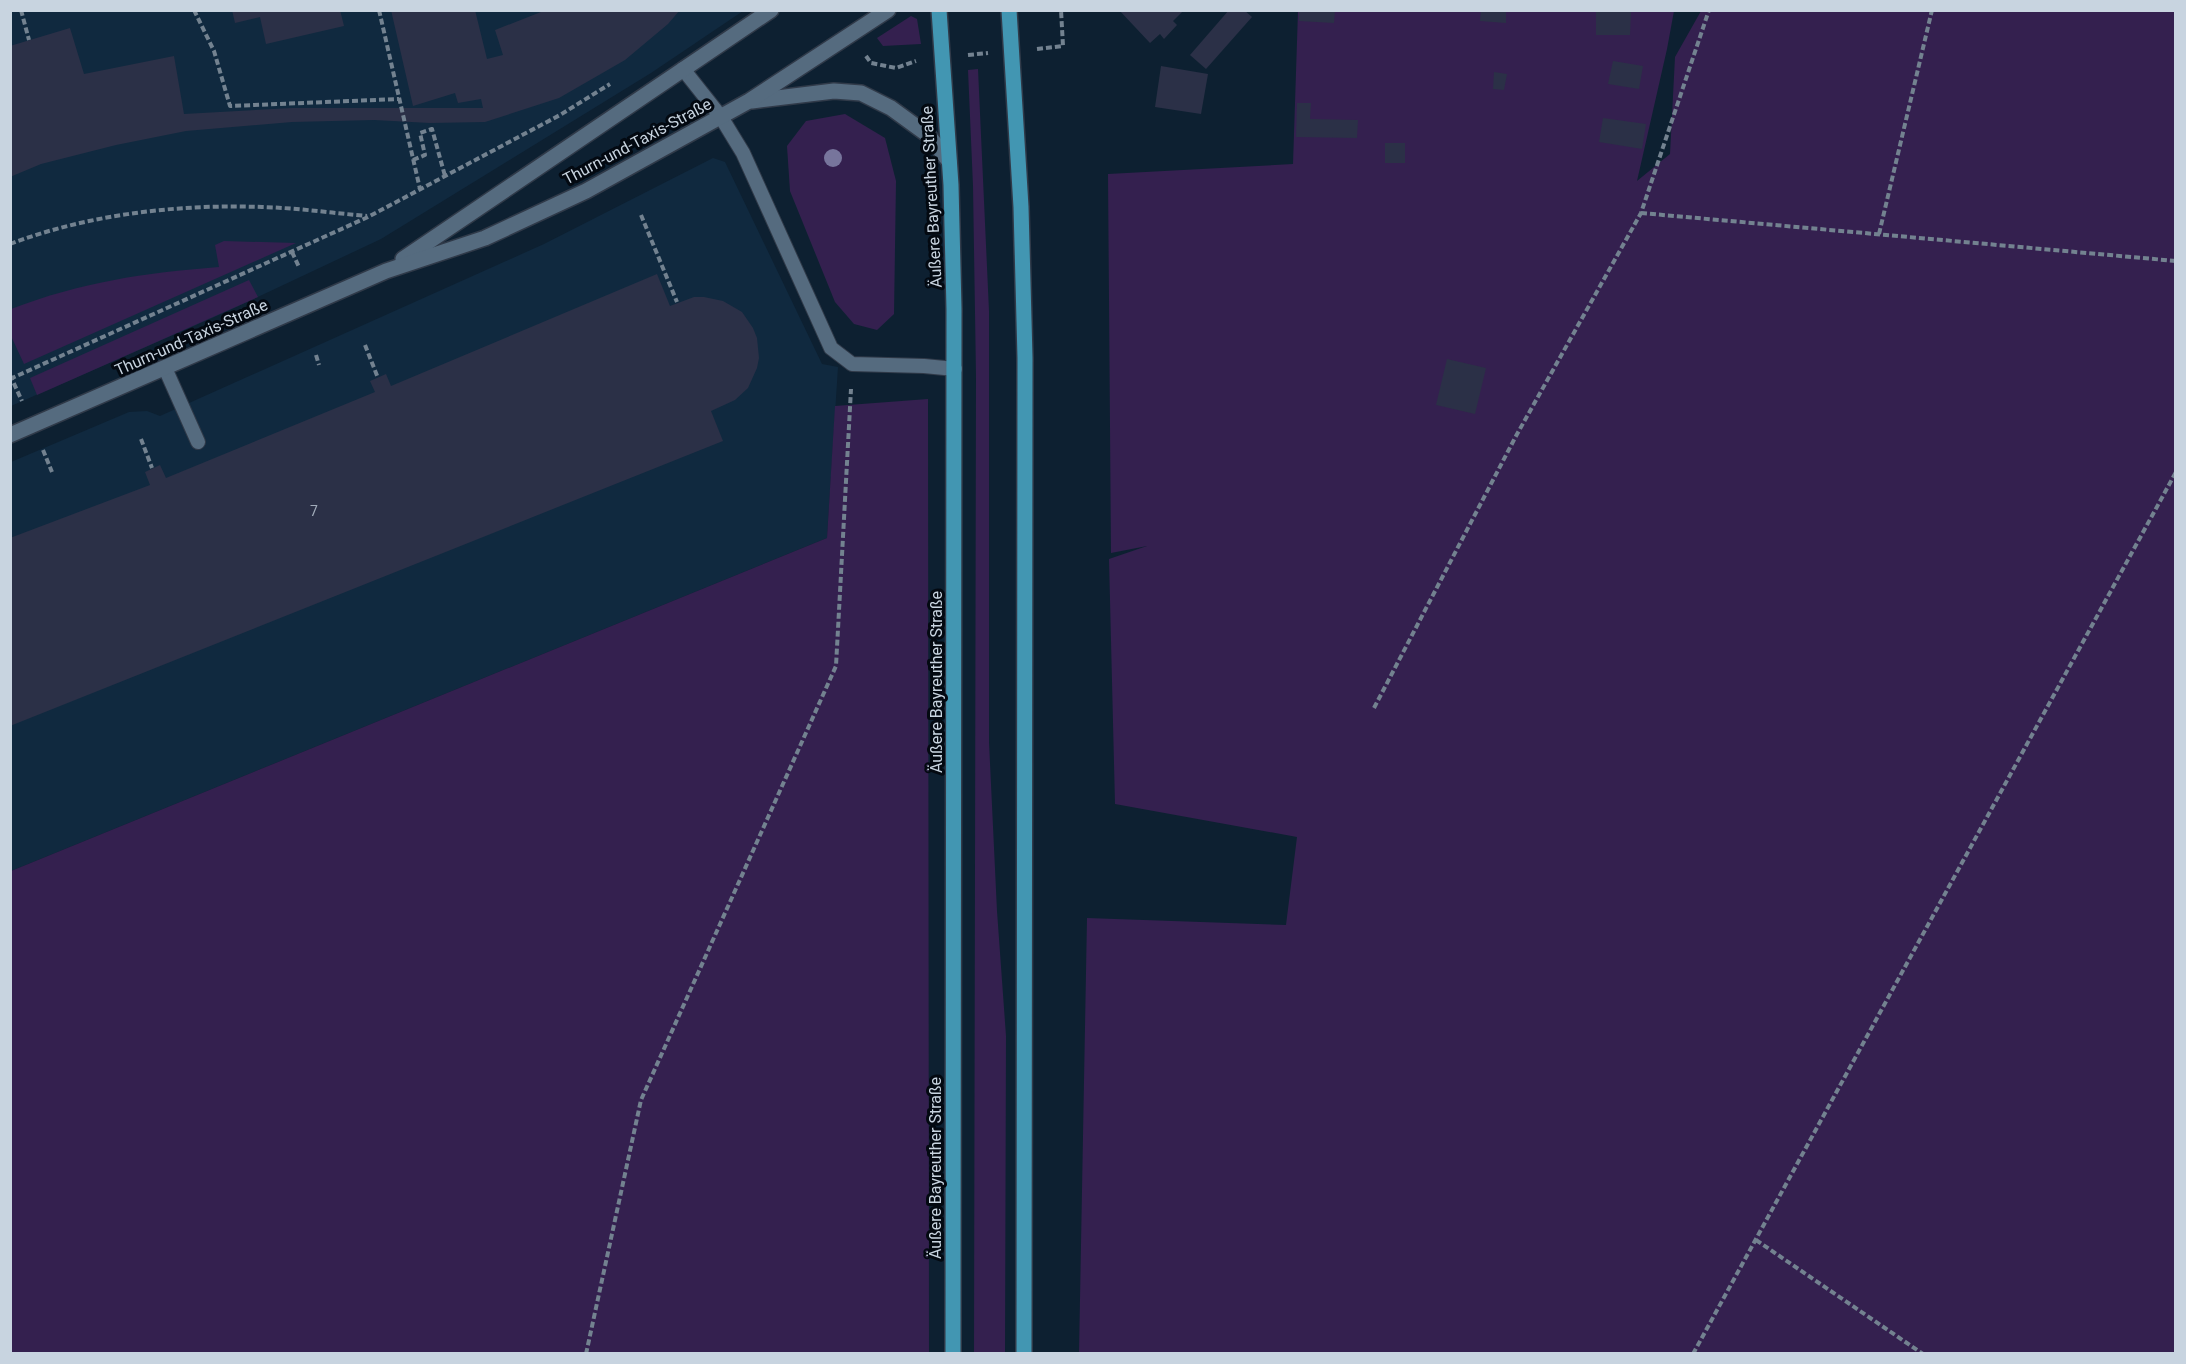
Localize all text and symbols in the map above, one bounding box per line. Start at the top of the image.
street label: Thurn-und-Taxis-Straße [560,94,715,189]
street label: Äußere Bayreuther Straße [917,106,946,288]
street label: Thurn-und-Taxis-Straße [112,295,271,380]
house number: 7 [310,503,318,519]
street label: Äußere Bayreuther Straße [927,591,946,773]
street label: Äußere Bayreuther Straße [926,1077,945,1259]

